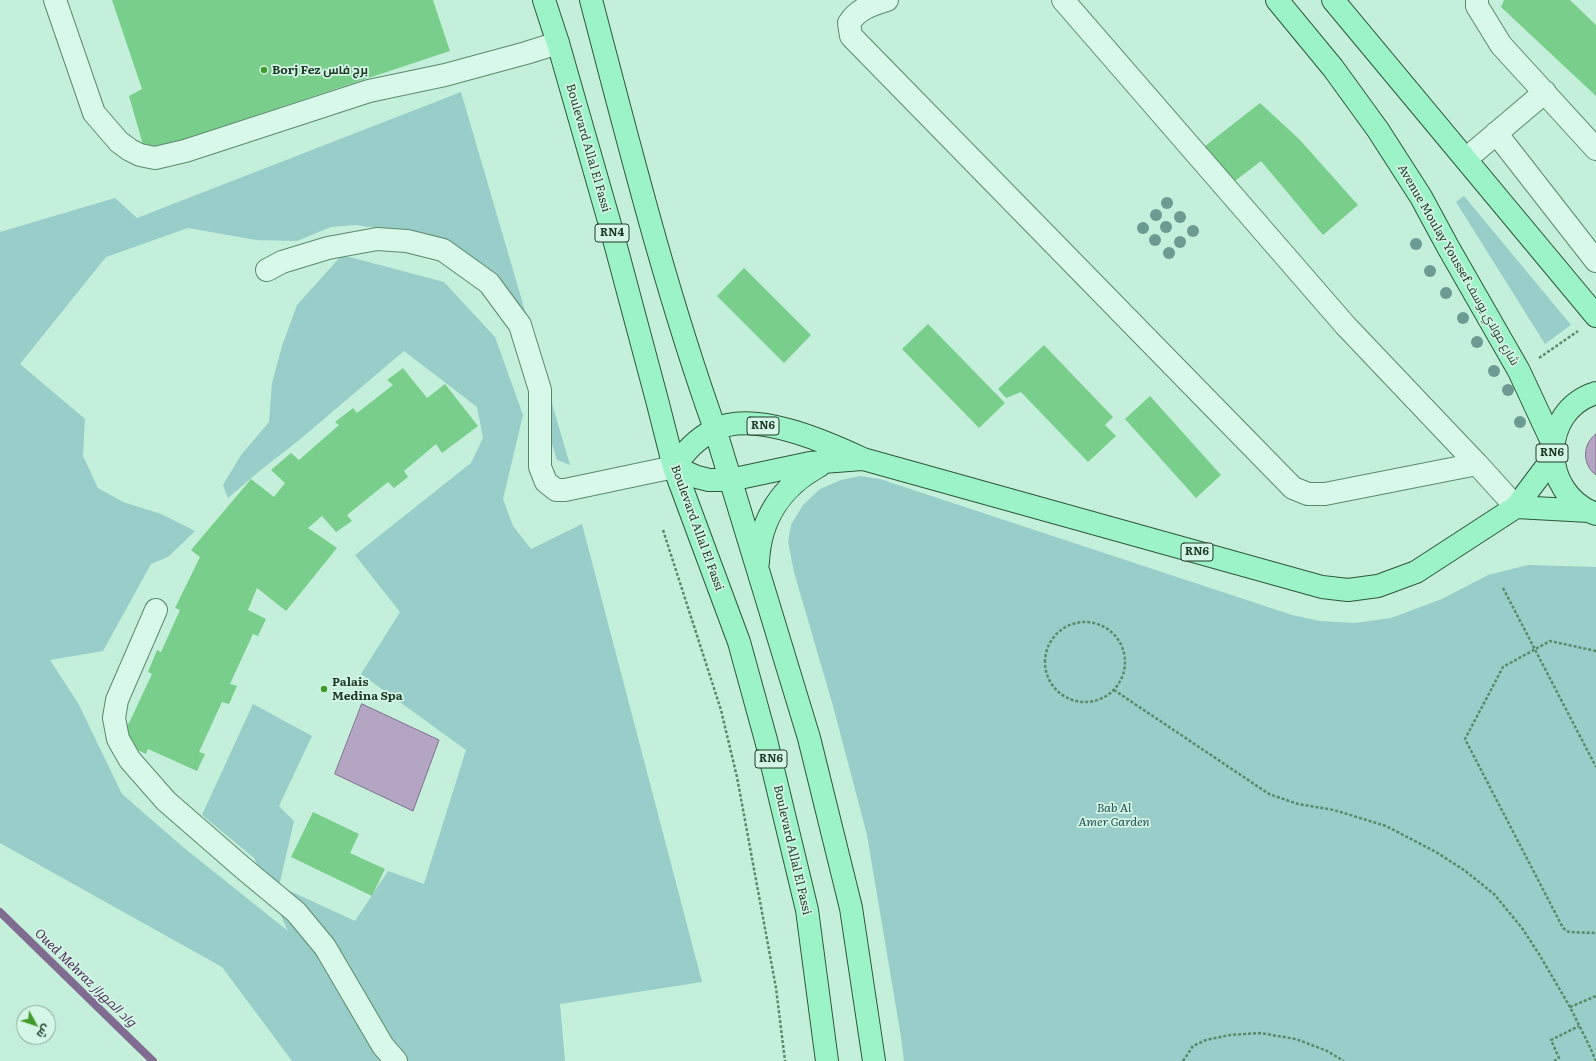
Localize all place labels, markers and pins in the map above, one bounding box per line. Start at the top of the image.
place label: Borj Fez برج فاس [272,63,368,77]
marker: Borj Fez برج فاس [259,65,269,75]
place label: Palais Medina Spa [332,675,403,703]
marker: Palais Medina Spa [319,684,329,694]

